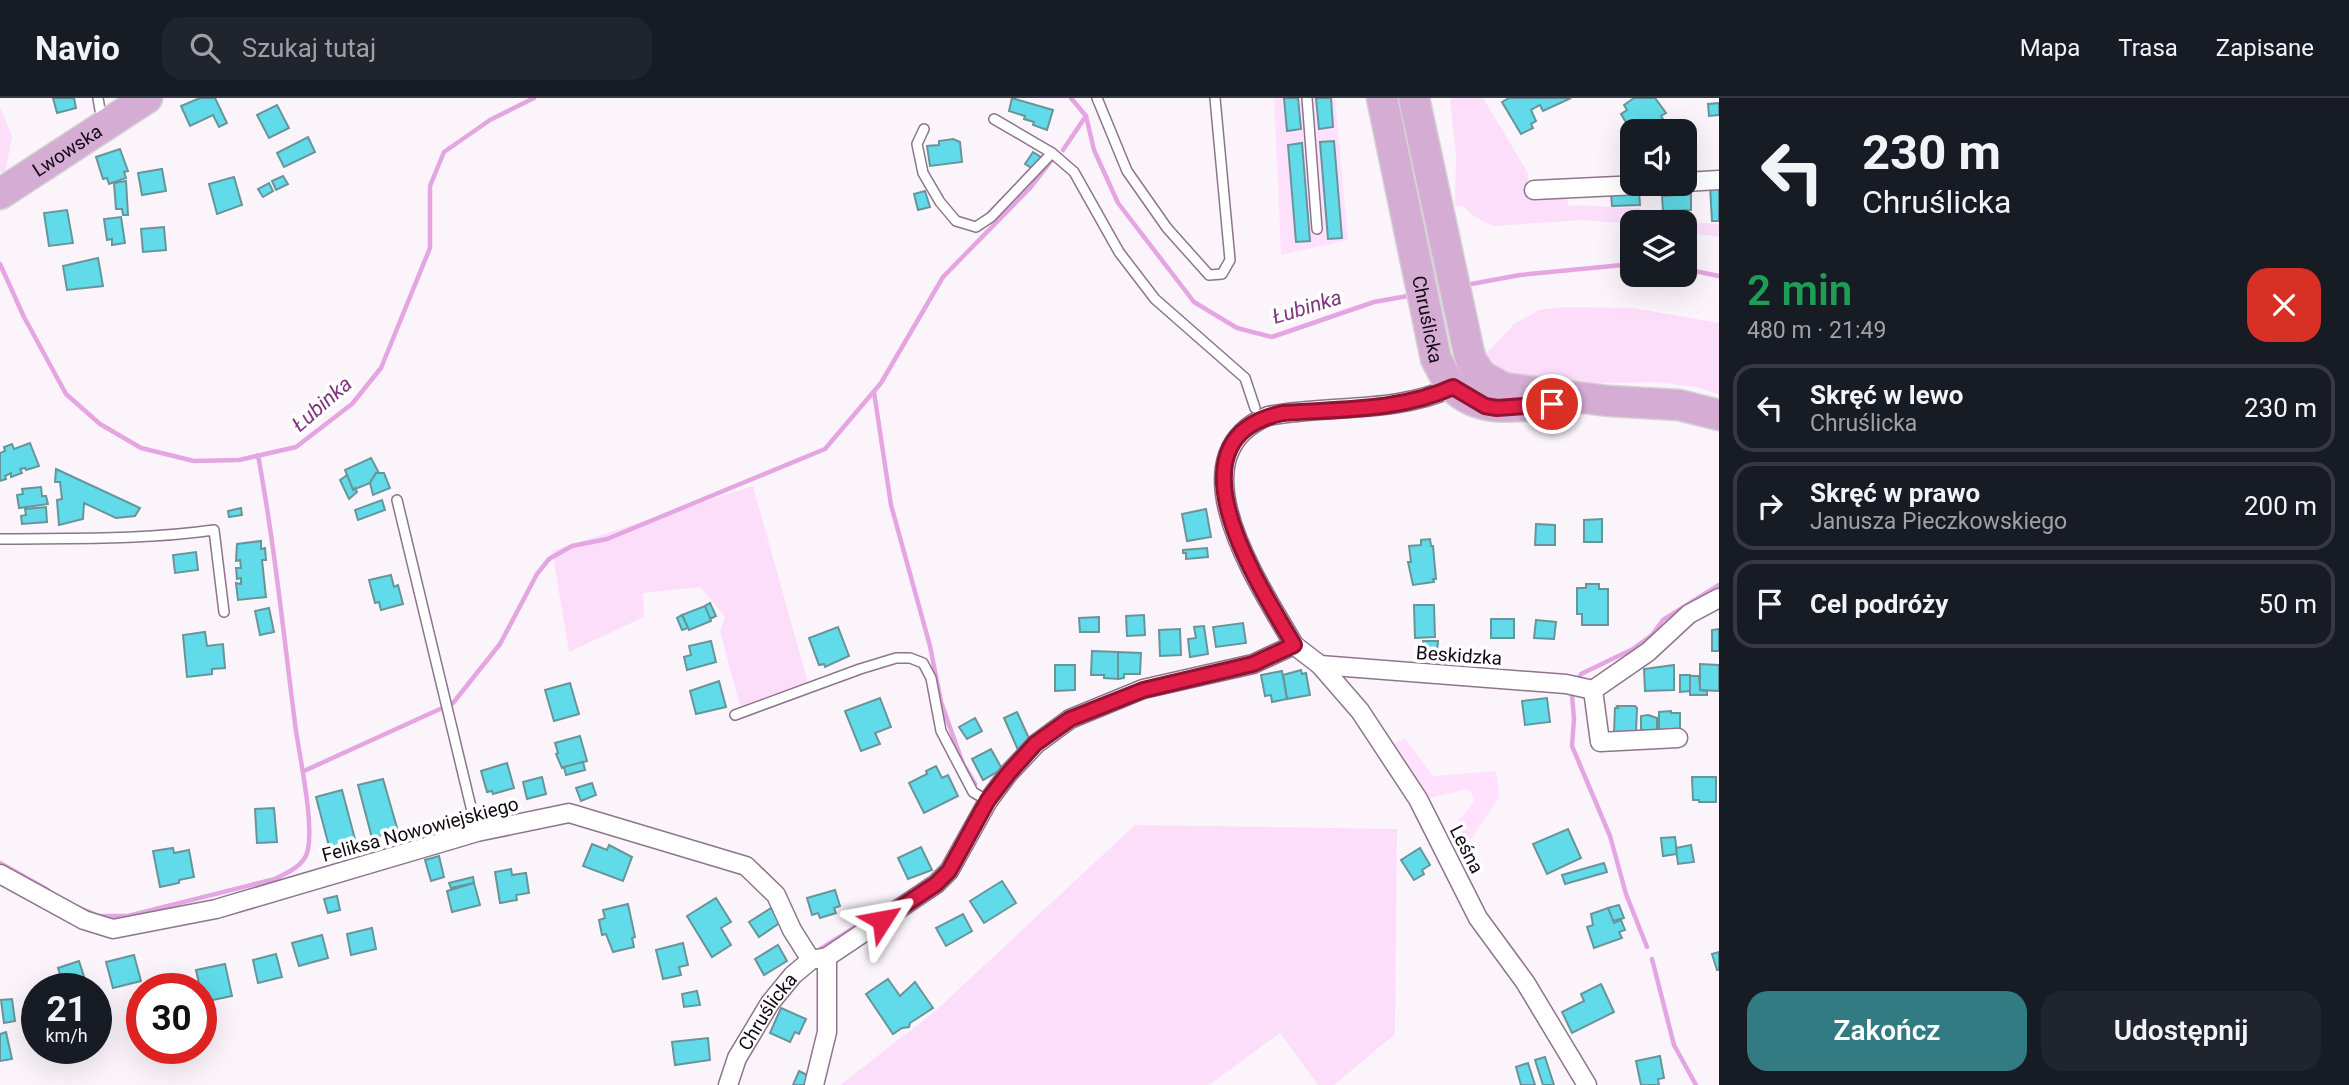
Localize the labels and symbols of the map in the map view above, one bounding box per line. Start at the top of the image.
street label: Lwowska [28,120,106,182]
street label: Chruślicka [1407,274,1448,365]
water label: Łubinka [1269,285,1345,329]
water label: Łubinka [287,372,357,436]
pin [1522,374,1582,434]
street label: Beskidzka [1415,641,1503,670]
street label: Feliksa Nowowiejskiego [319,792,521,867]
street label: Leśna [1445,821,1488,877]
position arrow [845,883,919,957]
street label: Chruślicka [733,968,802,1055]
speed limit sign: 30 [126,973,217,1064]

